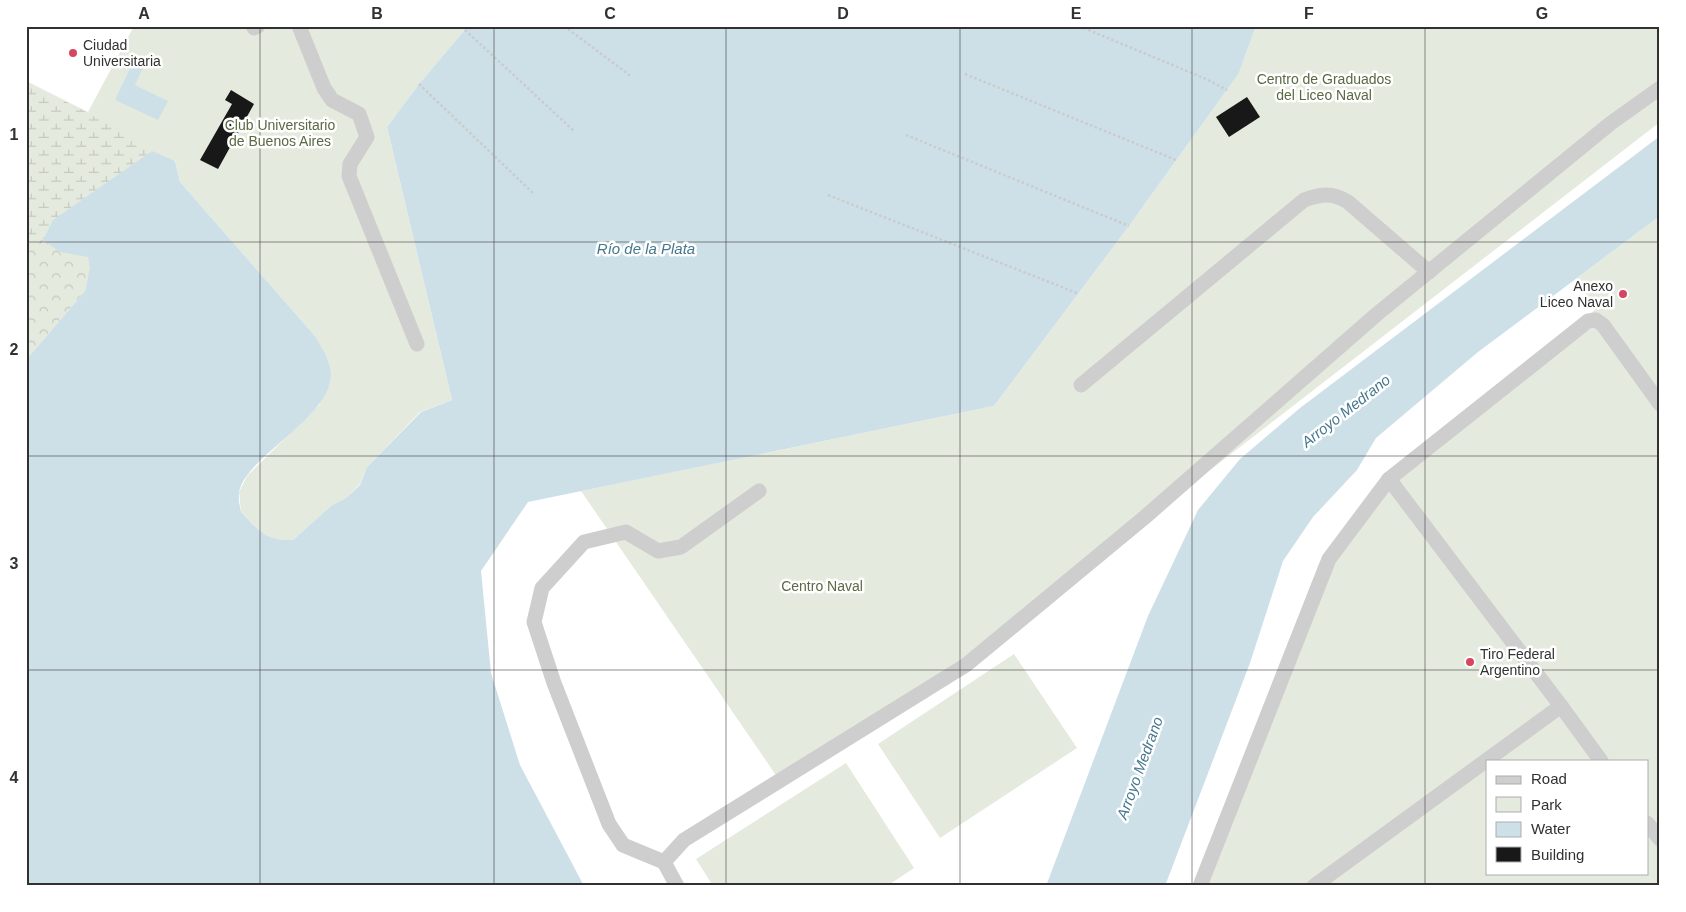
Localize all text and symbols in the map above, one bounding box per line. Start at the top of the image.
text: A [138,5,150,22]
text: B [371,5,383,22]
text: C [604,5,616,22]
text: D [837,5,849,22]
text: E [1071,5,1082,22]
text: F [1304,5,1314,22]
text: G [1536,5,1548,22]
place label: Ciudad Universitaria [83,37,161,69]
marker: Ciudad Universitaria [67,47,79,59]
park label: Centro de Graduados del Liceo Naval [1257,71,1391,103]
park label: Club Universitario de Buenos Aires [225,117,335,149]
text: 1 [10,126,19,143]
water label: Río de la Plata [597,240,695,257]
place label: Anexo Liceo Naval [1540,278,1613,310]
marker: Anexo Liceo Naval [1617,288,1629,300]
text: 2 [10,341,19,358]
water label: Arroyo Medrano [1297,371,1393,451]
text: 3 [10,555,19,572]
park label: Centro Naval [781,578,863,594]
place label: Tiro Federal Argentino [1480,646,1555,678]
marker: Tiro Federal Argentino [1464,656,1476,668]
water label: Arroyo Medrano [1113,714,1166,822]
legend [1486,760,1648,874]
text: 4 [10,769,19,786]
text: Road [1531,770,1567,787]
text: Park [1531,796,1562,813]
text: Water [1531,820,1570,837]
text: Building [1531,846,1584,863]

